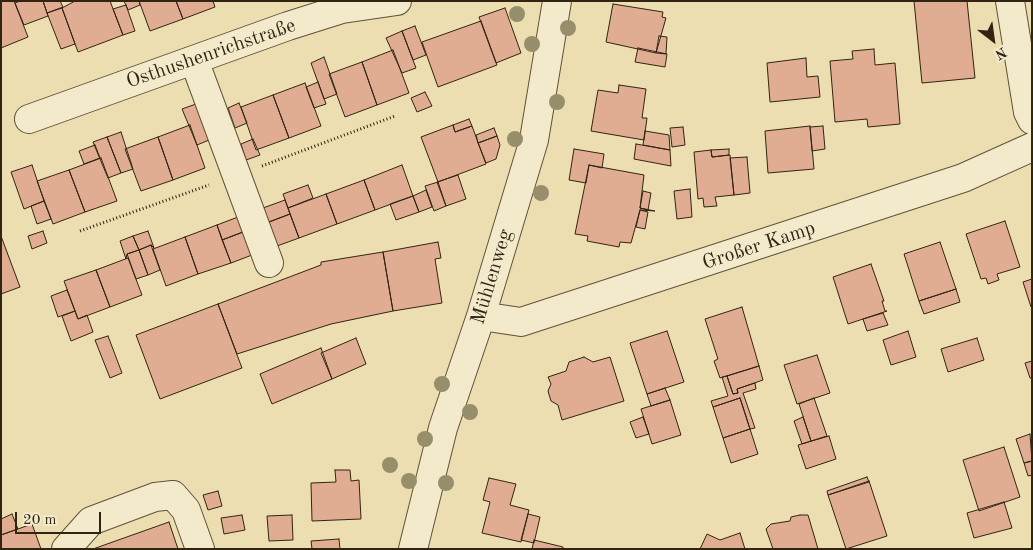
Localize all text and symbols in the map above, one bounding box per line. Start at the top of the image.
street label: Osthushenrichstraße [123,14,299,94]
north arrow [968,15,1018,65]
text: N [992,44,1009,62]
street label: Großer Kamp [700,216,818,276]
street label: Mühlenweg [466,226,518,328]
scale bar [18,502,104,534]
text: 20 m [23,513,57,528]

